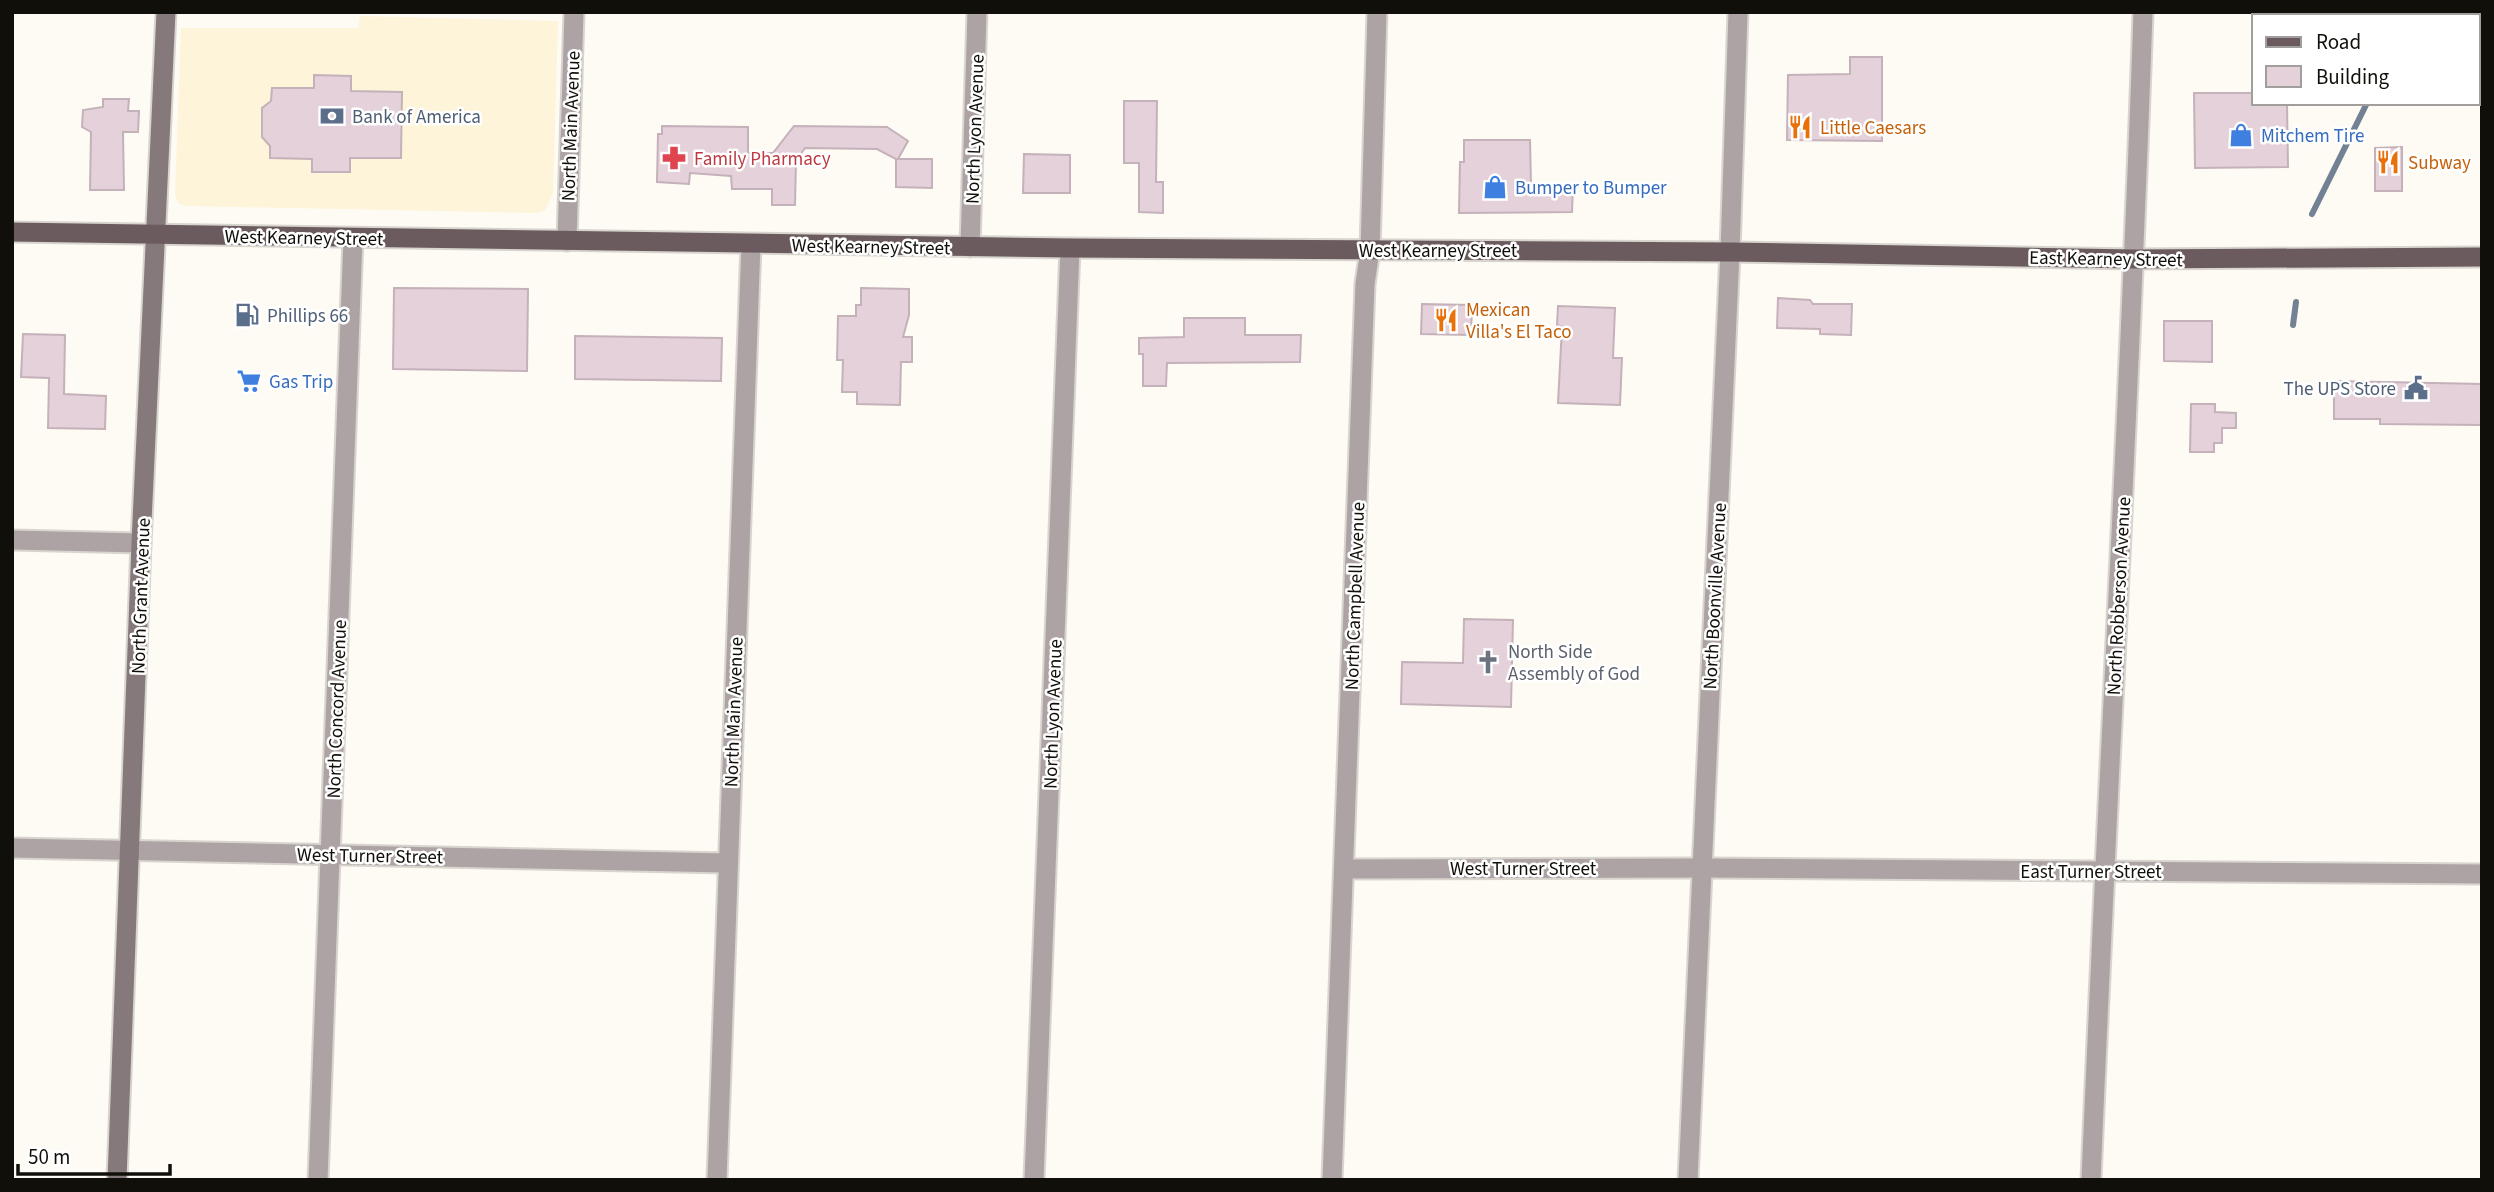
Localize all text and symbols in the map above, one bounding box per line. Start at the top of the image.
legend [2252,14,2480,105]
text: Road [2316,27,2361,57]
street label: North Main Avenue [555,50,588,202]
street label: North Lyon Avenue [959,54,992,205]
text: Building [2316,62,2390,92]
bank icon: Bank of America [318,102,346,130]
place label: Bank of America [352,104,481,131]
restaurant icon: Little Caesars [1786,113,1814,141]
place label: Little Caesars [1820,115,1926,142]
shop icon: Mitchem Tire [2227,121,2255,149]
place label: Mitchem Tire [2261,123,2364,150]
pharmacy icon: Family Pharmacy [660,144,688,172]
place label: Family Pharmacy [694,146,831,173]
restaurant icon: Subway [2374,148,2402,176]
place label: Subway [2408,150,2471,177]
shop icon: Bumper to Bumper [1481,173,1509,201]
place label: Bumper to Bumper [1515,175,1667,202]
street label: West Kearney Street [224,224,384,253]
street label: West Kearney Street [791,233,951,262]
street label: West Kearney Street [1359,238,1518,265]
street label: East Kearney Street [2029,245,2184,274]
place label: Mexican Villa's El Taco [1466,297,1571,346]
fuel station icon: Phillips 66 [233,301,261,329]
place label: Phillips 66 [267,303,348,330]
restaurant icon: Mexican Villa's El Taco [1432,306,1460,334]
supermarket icon: Gas Trip [235,367,263,395]
place label: Gas Trip [269,369,333,396]
public building icon: The UPS Store [2402,374,2430,402]
place label: The UPS Store [2284,376,2396,403]
street label: North Robberson Avenue [2101,496,2138,696]
street label: North Campbell Avenue [1339,501,1372,691]
street label: North Boonville Avenue [1697,502,1734,690]
street label: North Grant Avenue [125,517,158,675]
street label: North Concord Avenue [321,619,354,799]
street label: North Main Avenue [718,636,751,788]
street label: North Lyon Avenue [1037,639,1070,790]
place label: North Side Assembly of God [1508,639,1640,688]
church icon: North Side Assembly of God [1474,648,1502,676]
street label: West Turner Street [297,842,444,871]
street label: West Turner Street [1450,856,1597,883]
street label: East Turner Street [2020,859,2162,886]
scale bar [18,1132,170,1176]
text: 50 m [28,1142,70,1172]

